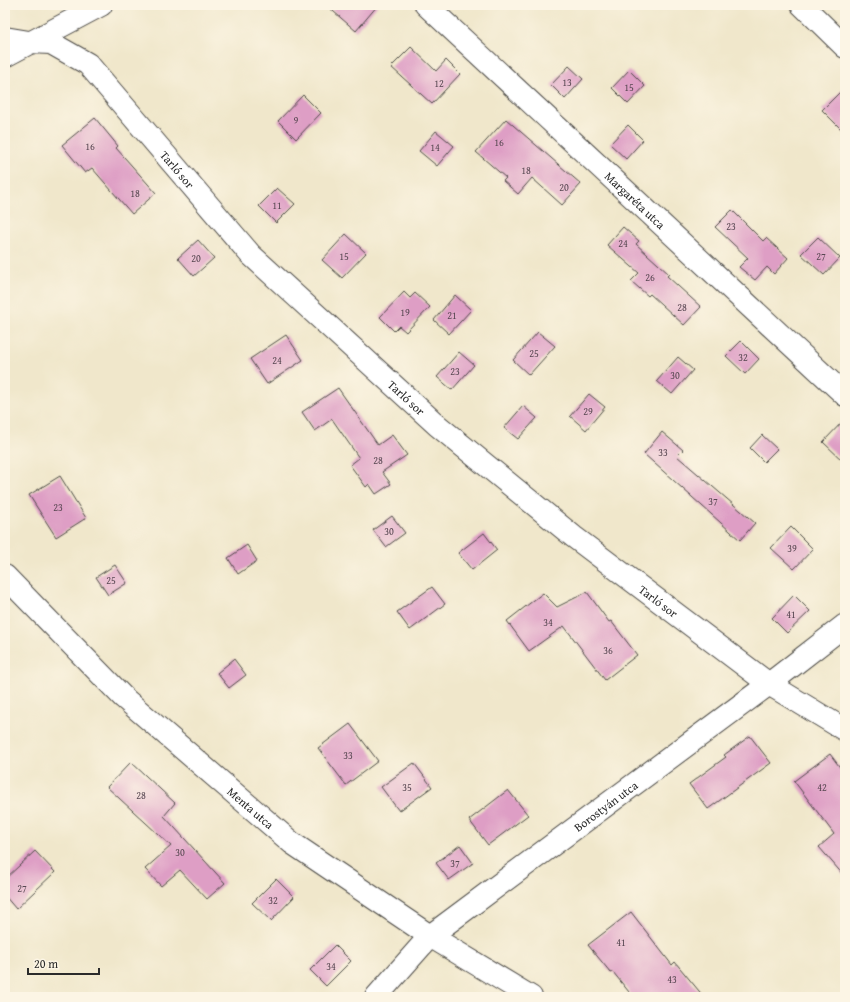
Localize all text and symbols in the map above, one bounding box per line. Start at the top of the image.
house number: 13 [562,75,572,90]
house number: 12 [434,76,444,91]
house number: 15 [624,80,634,95]
house number: 9 [294,113,299,128]
house number: 16 [494,135,504,150]
house number: 16 [85,139,95,154]
house number: 14 [430,140,440,155]
street label: Tarló sor [157,146,199,192]
house number: 18 [521,163,531,178]
street label: Margaréta utca [601,167,670,233]
house number: 20 [559,180,569,195]
house number: 18 [130,186,140,201]
house number: 11 [272,198,282,213]
house number: 23 [726,219,736,234]
house number: 24 [618,236,628,251]
house number: 15 [339,249,349,264]
house number: 27 [816,249,826,264]
house number: 20 [191,251,201,266]
house number: 26 [645,270,655,285]
house number: 28 [677,300,687,315]
house number: 19 [400,305,410,320]
house number: 21 [447,308,457,323]
house number: 25 [529,346,539,361]
house number: 32 [738,350,748,365]
house number: 24 [272,353,282,368]
house number: 23 [450,364,460,379]
house number: 30 [670,368,680,383]
street label: Tarló sor [384,376,429,419]
house number: 29 [583,404,593,419]
house number: 33 [658,445,668,460]
house number: 28 [373,453,383,468]
house number: 37 [708,494,718,509]
house number: 23 [53,500,63,515]
house number: 30 [384,524,394,539]
house number: 39 [787,541,797,556]
house number: 25 [106,573,116,588]
street label: Tarló sor [636,581,682,621]
house number: 41 [786,607,796,622]
house number: 34 [543,615,553,630]
house number: 36 [603,643,613,658]
house number: 33 [343,748,353,763]
street label: Borostyán utca [570,776,641,835]
house number: 35 [402,780,412,795]
house number: 42 [817,780,827,795]
street label: Menta utca [224,783,278,833]
house number: 28 [136,788,146,803]
house number: 30 [175,845,185,860]
house number: 37 [450,856,460,871]
house number: 27 [17,881,27,896]
house number: 32 [268,893,278,908]
house number: 41 [616,935,626,950]
scale bar [28,950,99,976]
text: 20 m [34,955,58,972]
house number: 34 [326,959,336,974]
house number: 43 [667,972,677,987]

